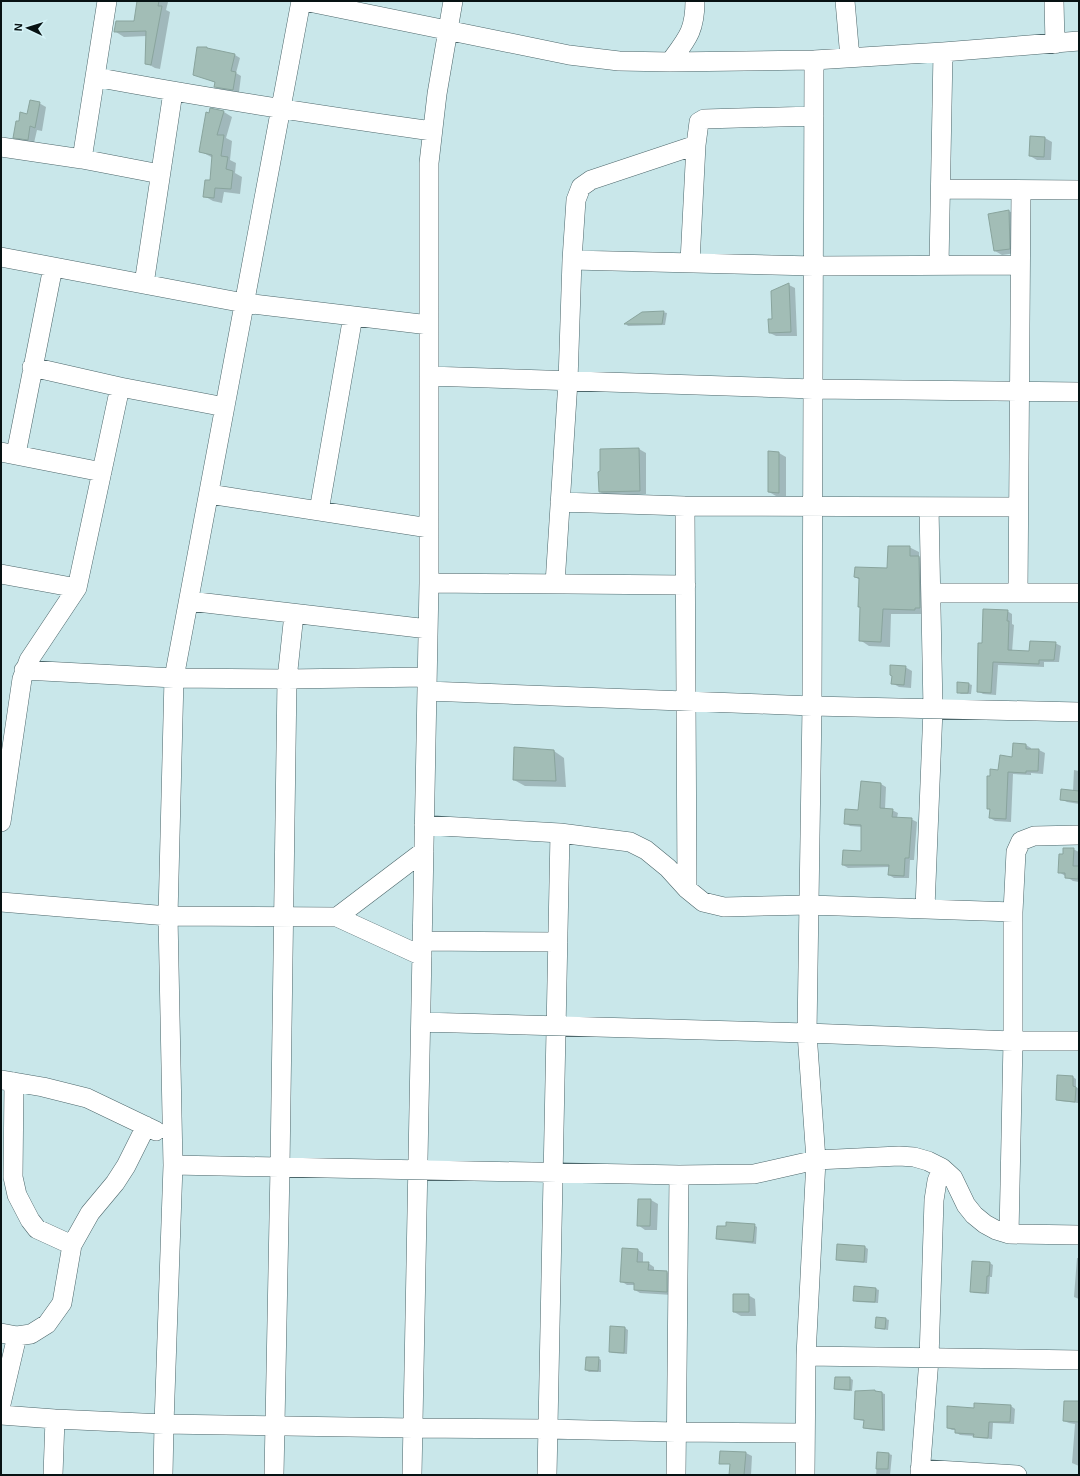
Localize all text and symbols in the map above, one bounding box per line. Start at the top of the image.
north arrow [8,8,48,48]
text: N [12,23,24,32]

